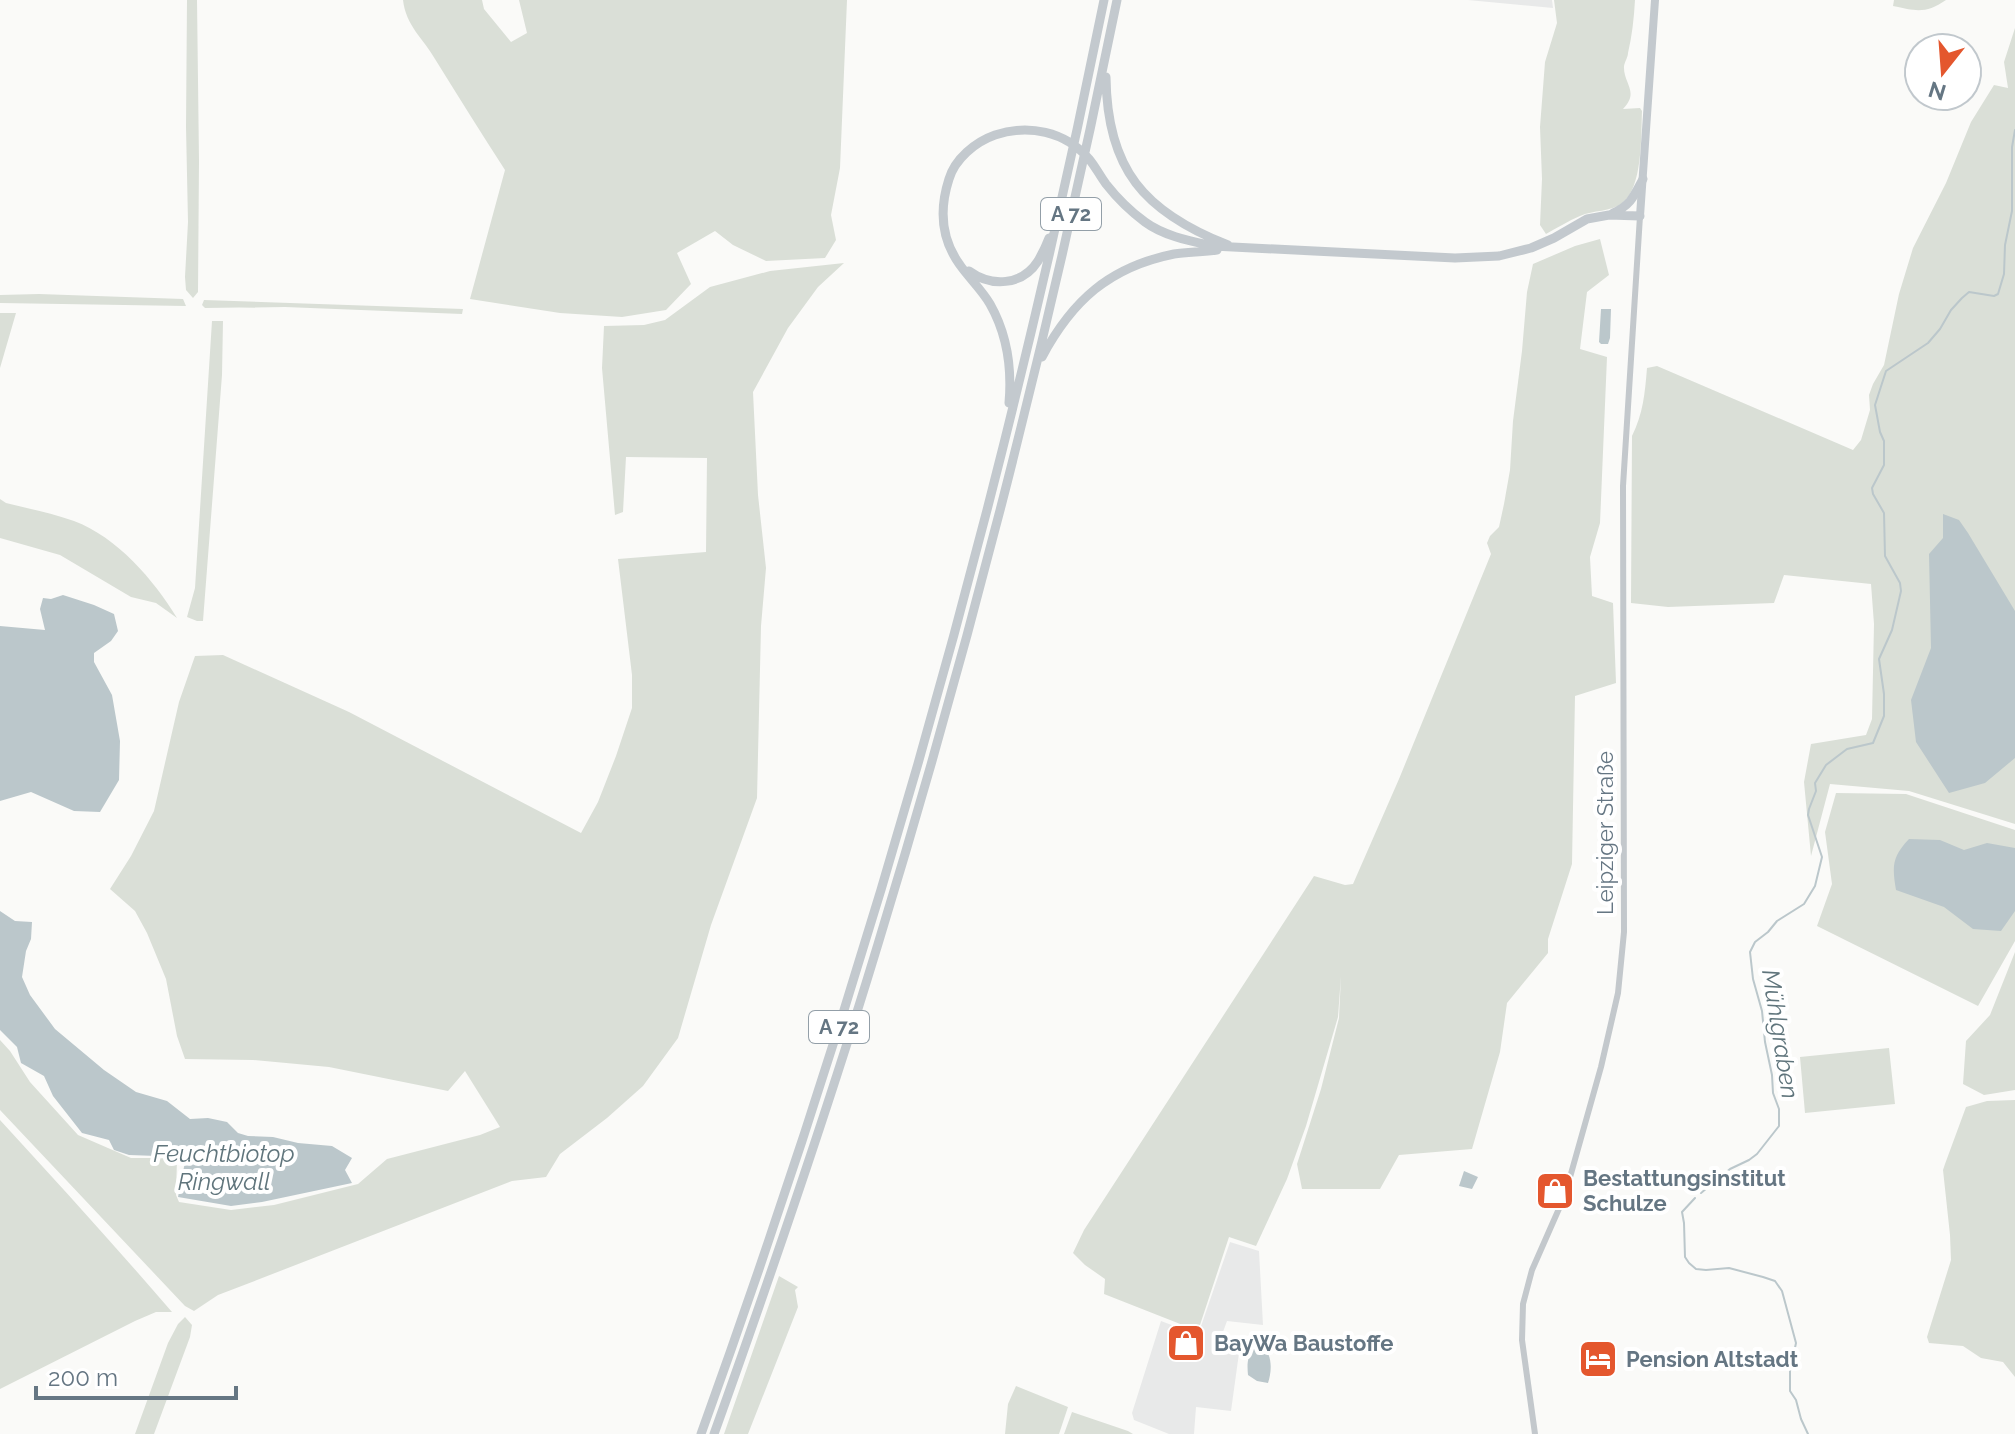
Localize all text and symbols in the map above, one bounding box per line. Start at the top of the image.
north arrow [1903,32,1983,112]
text: N [1925,76,1949,106]
road number: A 72 [1041,198,1101,230]
street label: Leipziger Straße [1592,751,1618,915]
water label: Mühlgraben [1756,967,1805,1101]
road number: A 72 [809,1011,869,1043]
water label: Feuchtbiotop Ringwall [153,1139,295,1196]
place label: Bestattungsinstitut Schulze [1583,1165,1786,1216]
shop icon: Bestattungsinstitut Schulze [1534,1170,1576,1212]
shop icon: BayWa Baustoffe [1165,1322,1207,1364]
place label: BayWa Baustoffe [1214,1330,1393,1356]
hotel icon: Pension Altstadt [1577,1338,1619,1380]
place label: Pension Altstadt [1626,1346,1799,1372]
scale bar [36,1350,236,1400]
text: 200 m [48,1363,118,1392]

